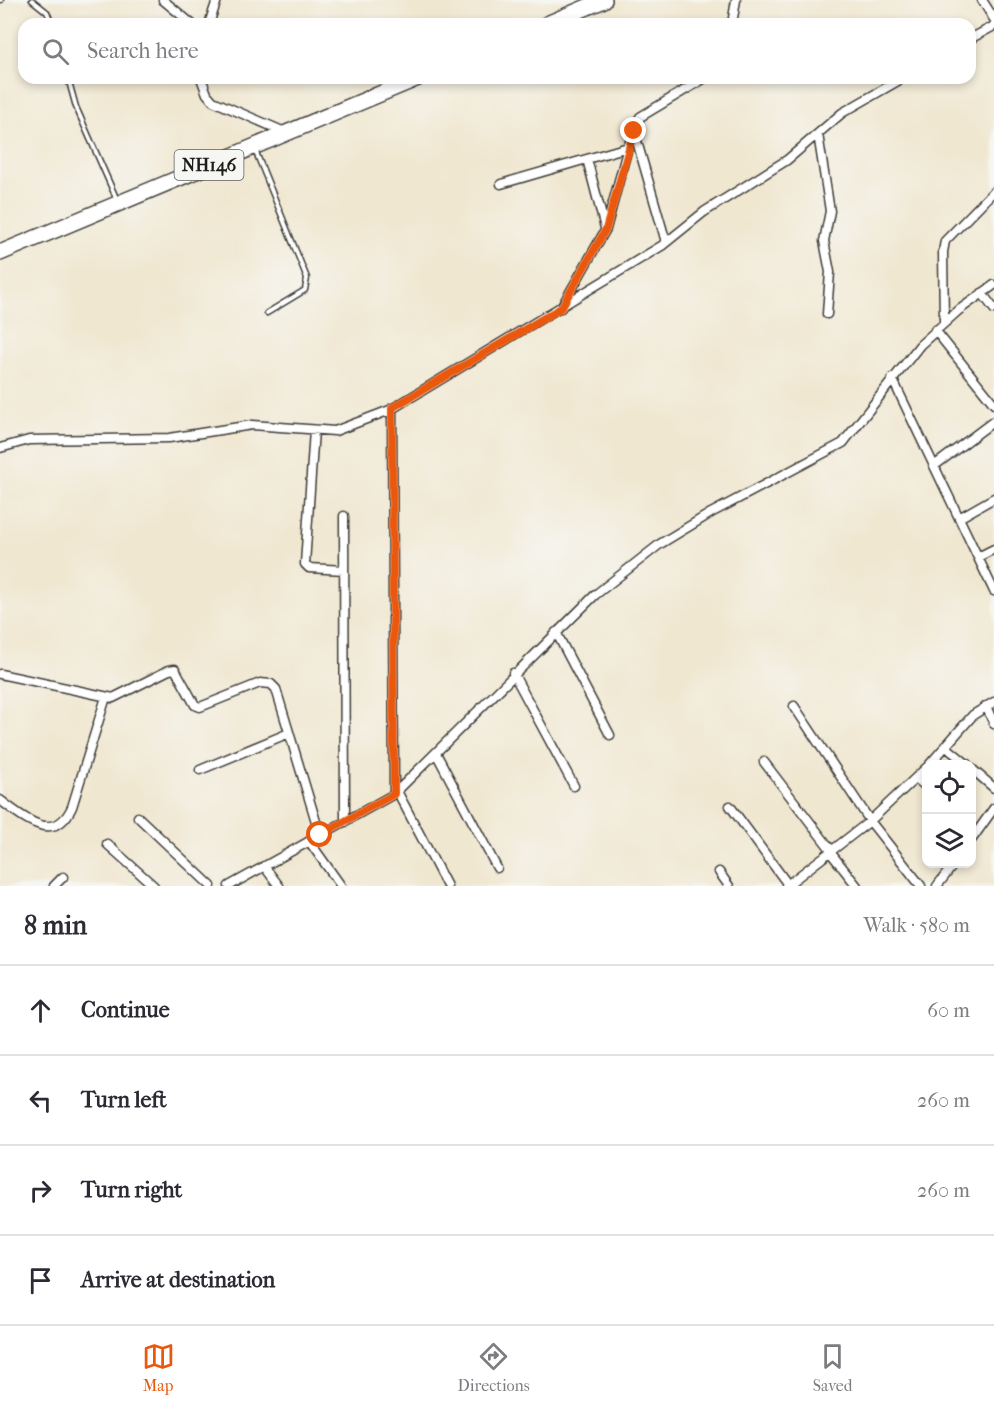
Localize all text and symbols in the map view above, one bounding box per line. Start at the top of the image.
search box [18,18,976,84]
icon: search [39,35,72,68]
text: Search here [87,38,199,64]
route end [620,117,646,143]
road number: NH146 [174,150,244,180]
map controls [922,760,976,868]
button: locate [922,760,976,814]
button: layers [922,814,976,868]
route start [306,821,332,847]
text: 8 min [24,910,87,941]
text: Walk · 580 m [863,914,970,937]
icon: ahead [24,994,57,1027]
text: Continue [81,997,170,1023]
text: 60 m [927,999,970,1022]
icon: left [24,1084,57,1117]
text: Turn left [81,1087,167,1113]
text: 260 m [917,1089,970,1112]
icon: right [24,1174,57,1207]
text: Turn right [81,1177,182,1203]
text: 260 m [917,1179,970,1202]
icon: arrive [24,1264,57,1297]
text: Arrive at destination [81,1267,275,1293]
tab: Map [142,1340,175,1395]
tab: Directions [458,1340,530,1395]
tab: Saved [813,1340,852,1395]

